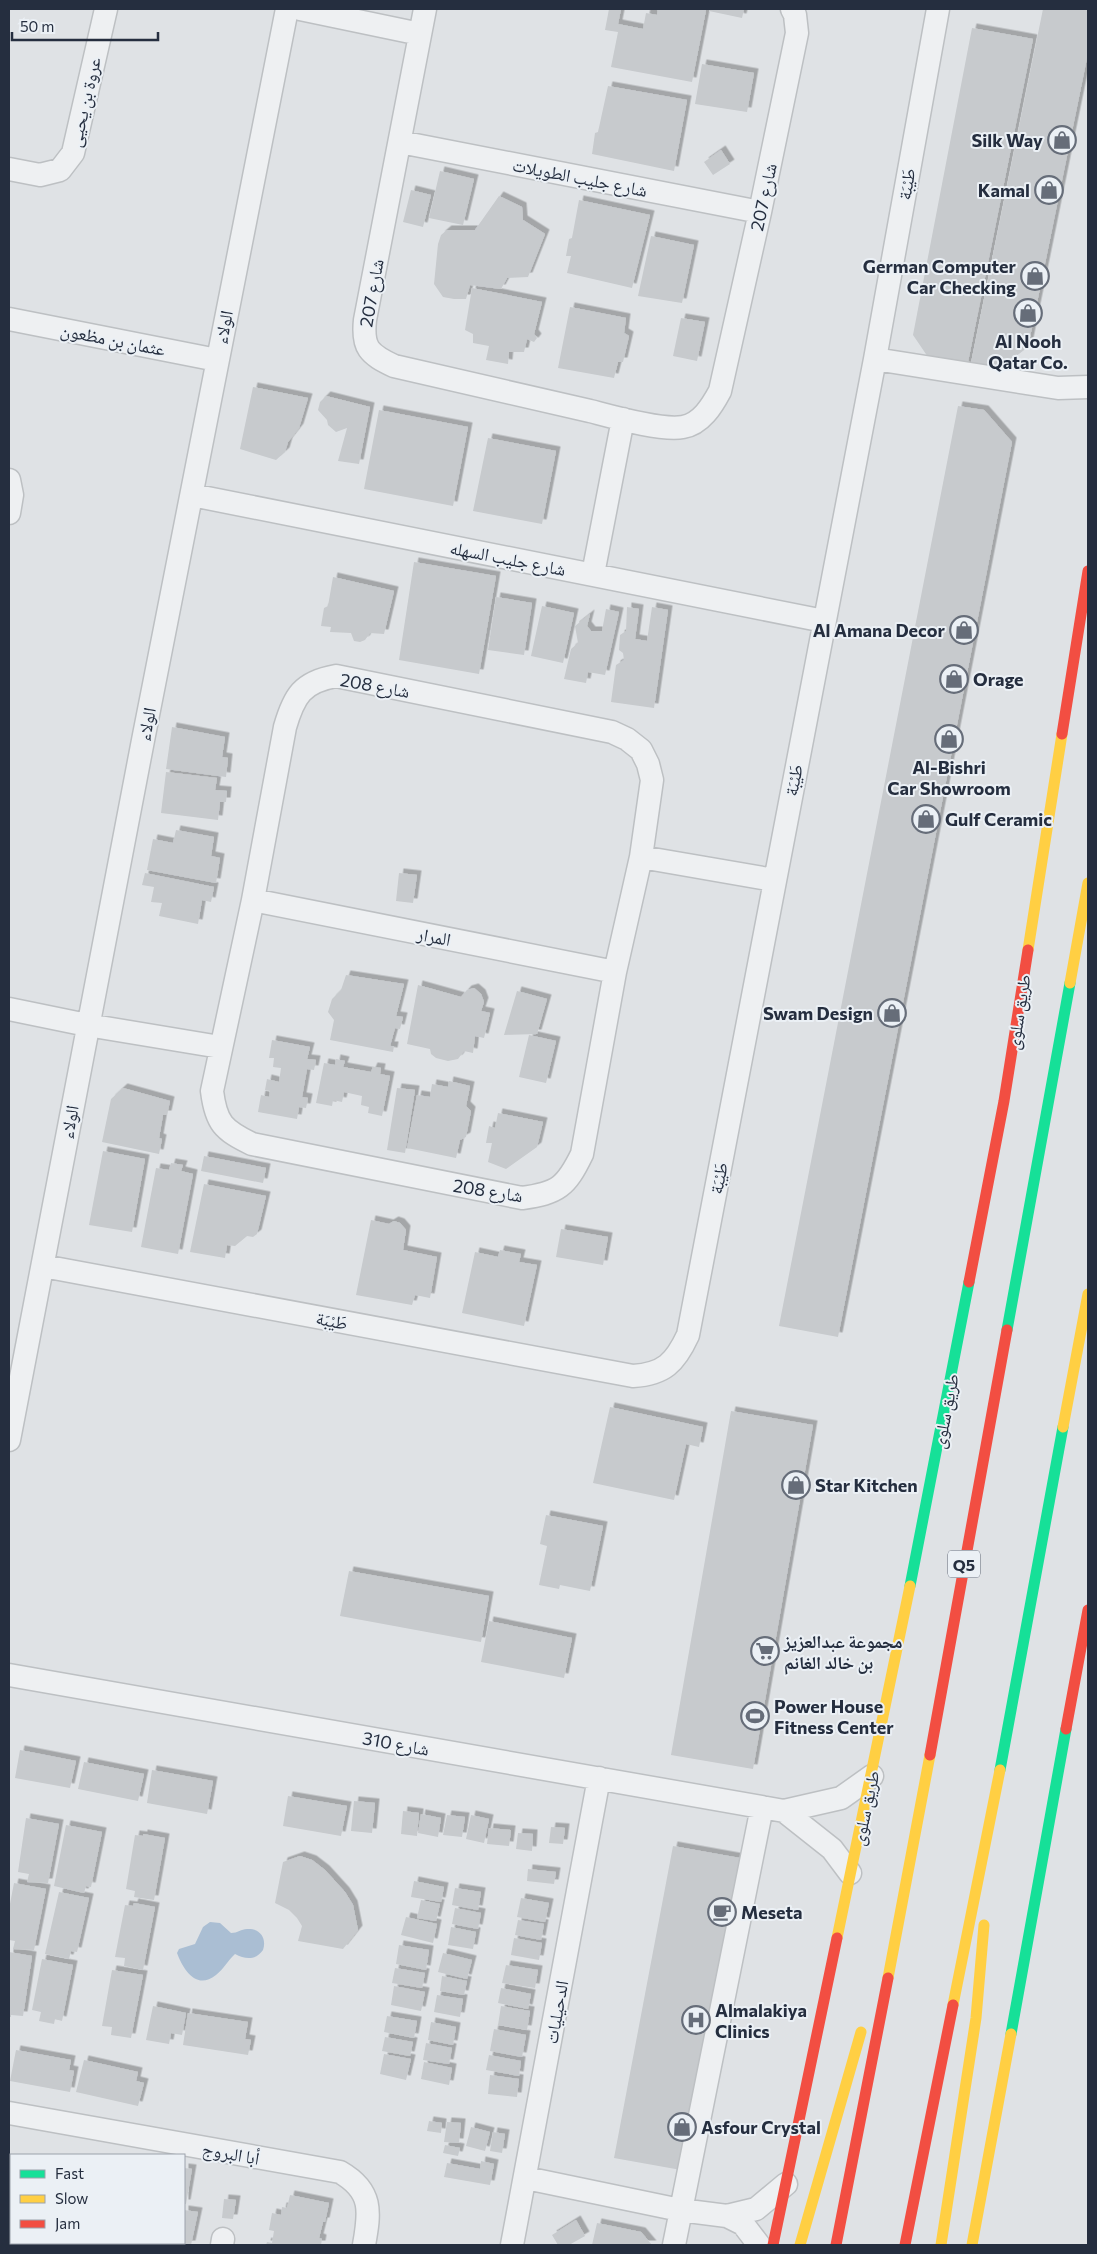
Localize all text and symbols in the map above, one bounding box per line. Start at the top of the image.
scale bar [12,10,159,42]
text: 50 m [20,17,54,35]
street label: عروة بن يحيى [63,55,106,149]
shop icon: Silk Way [1047,125,1077,155]
place label: Silk Way [972,129,1043,151]
street label: شارع جليب الطويلات [510,153,649,202]
street label: شارع 207 [745,161,782,233]
street label: طَيْبَة [892,166,920,202]
shop icon: Kamal [1034,175,1064,205]
place label: Kamal [978,179,1030,201]
place label: German Computer Car Checking [863,255,1017,298]
street label: شارع 207 [354,257,389,329]
shop icon: German Computer Car Checking [1020,261,1050,291]
shop icon: Al Nooh Qatar Co. [1013,298,1043,328]
street label: الولاء [209,308,237,346]
street label: عثمان بن مظعون [58,318,167,361]
place label: Al Nooh Qatar Co. [988,330,1068,373]
street label: شارع جليب السهله [448,536,568,581]
shop icon: Al Amana Decor [949,615,979,645]
place label: Al Amana Decor [813,619,946,641]
shop icon: Orage [939,664,969,694]
street label: شارع 208 [338,668,412,703]
place label: Orage [973,668,1024,690]
street label: الولاء [132,705,160,743]
shop icon: Al-Bishri Car Showroom [934,724,964,754]
place label: Al-Bishri Car Showroom [887,756,1011,799]
street label: طَيْبَة [779,762,807,798]
shop icon: Gulf Ceramic [911,804,941,834]
place label: Gulf Ceramic [945,808,1052,830]
street label: المرار [414,922,453,950]
street label: طريق سلوى [1001,973,1036,1051]
shop icon: Swam Design [877,998,907,1028]
place label: Swam Design [763,1002,873,1024]
street label: الولاء [55,1103,83,1141]
street label: طَيْبَة [704,1160,732,1196]
street label: شارع 208 [451,1174,524,1207]
street label: طَيْبَة [314,1306,350,1334]
street label: طريق سلوى [927,1372,964,1451]
shop icon: Star Kitchen [781,1470,811,1500]
place label: Star Kitchen [815,1474,918,1496]
road number: Q5 [948,1550,980,1578]
place label: مجموعة عبدالعزيز بن خالد الغانم [783,1630,902,1675]
supermarket icon: مجموعة عبدالعزيز بن خالد الغانم [750,1636,780,1666]
place label: Power House Fitness Center [774,1695,894,1738]
sports icon: Power House Fitness Center [740,1701,770,1731]
street label: شارع 310 [361,1726,431,1761]
street label: طريق سلوى [846,1768,885,1848]
cafe icon: Meseta [707,1897,737,1927]
place label: Meseta [741,1901,803,1923]
street label: الدحيليات [540,1979,573,2045]
place label: Almalakiya Clinics [715,1999,807,2042]
hospital icon: Almalakiya Clinics [681,2005,711,2035]
shop icon: Asfour Crystal [667,2112,697,2142]
place label: Asfour Crystal [701,2116,821,2138]
street label: أبا البروج [200,2137,261,2171]
legend [10,2154,185,2244]
text: Fast [55,2164,84,2182]
text: Slow [55,2189,88,2207]
text: Jam [55,2214,80,2232]

